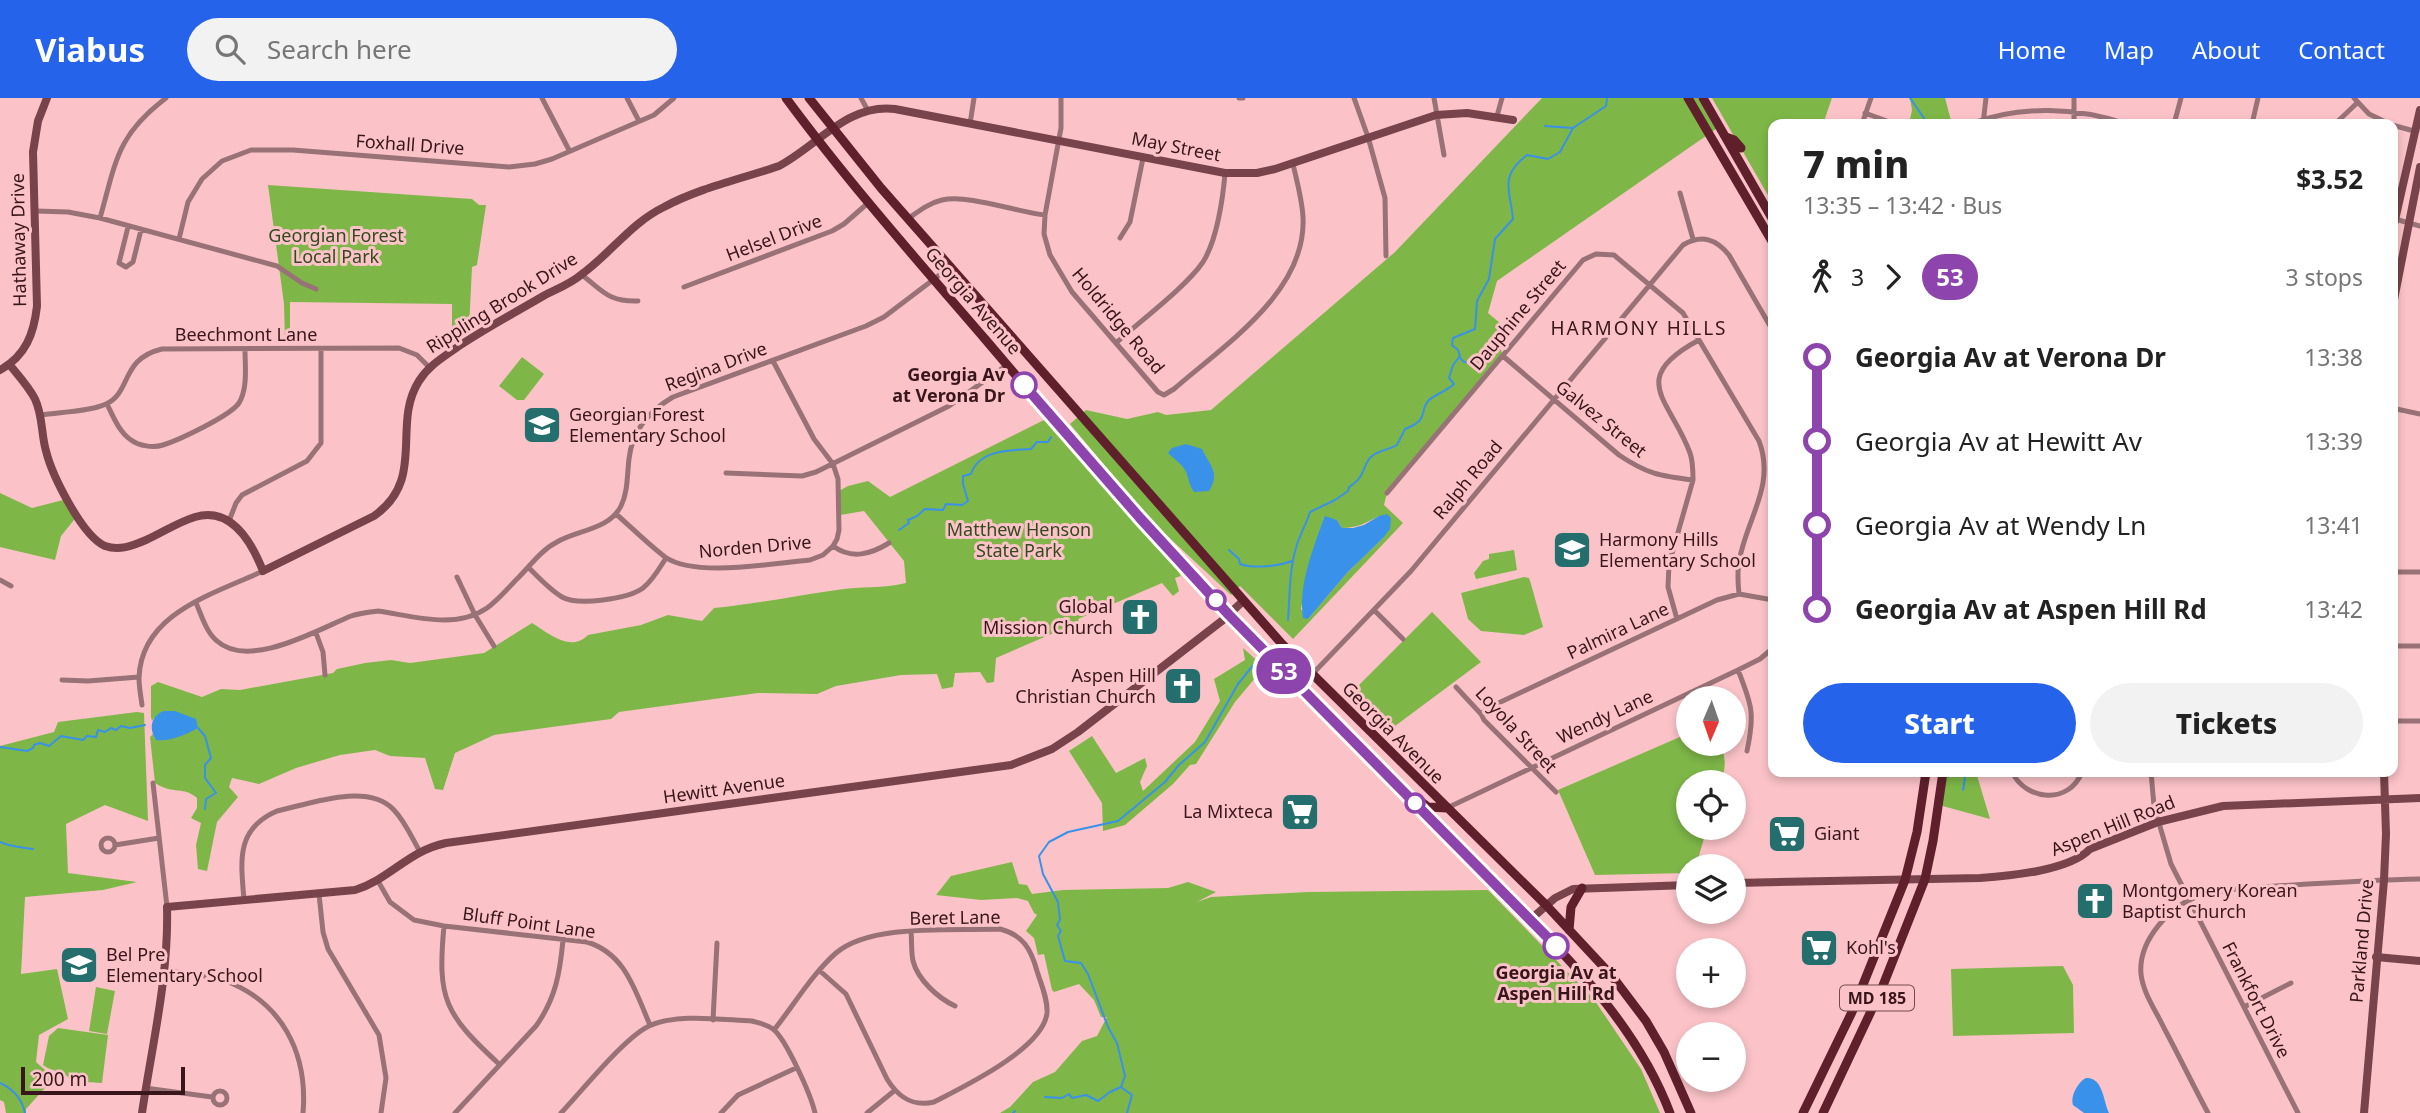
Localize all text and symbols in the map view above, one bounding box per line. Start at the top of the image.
search box [187,18,677,81]
text: Viabus [35,27,145,72]
icon: search [211,30,249,68]
text: Search here [267,31,412,67]
text: Home [1998,33,2066,66]
text: Map [2104,33,2154,66]
text: About [2192,33,2260,66]
text: Contact [2298,33,2385,66]
street label: May Street [1129,126,1223,167]
street label: Foxhall Drive [355,128,465,160]
text: 7 min [1803,137,1909,189]
text: $3.52 [2296,161,2363,197]
street label: Hathaway Drive [5,173,31,307]
text: 13:35 – 13:42 · Bus [1803,189,2002,221]
street label: Helsel Drive [722,208,825,266]
park label: Georgian Forest Local Park [268,223,404,268]
street label: Georgia Avenue [920,241,1027,359]
street label: Rippling Brook Drive [422,246,581,358]
street label: Dauphine Street [1464,254,1571,375]
icon: walk [1803,258,1841,296]
icon: forward [1874,258,1912,296]
text: 53 [1936,260,1964,293]
text: 3 [1851,261,1864,293]
text: 3 stops [2285,261,2363,293]
street label: Holdridge Road [1067,262,1170,379]
district label: HARMONY HILLS [1550,315,1728,341]
street label: Beechmont Lane [175,322,317,346]
street label: Regina Drive [661,336,770,397]
text: Georgia Av at Verona Dr [1855,339,2166,375]
text: 13:38 [2304,341,2363,373]
place label: Georgia Av at Verona Dr [892,362,1006,407]
marker: Georgia Av at Verona Dr [1011,372,1037,398]
street label: Galvez Street [1551,374,1652,463]
place label: Georgian Forest Elementary School [569,402,726,447]
school or university icon: Georgian Forest Elementary School [521,404,563,446]
text: Georgia Av at Hewitt Av [1855,423,2142,459]
text: 13:39 [2304,425,2363,457]
street label: Ralph Road [1427,435,1507,524]
text: Georgia Av at Wendy Ln [1855,507,2146,543]
text: 13:41 [2304,509,2363,541]
park label: Matthew Henson State Park [947,517,1091,562]
place label: Harmony Hills Elementary School [1599,527,1756,572]
street label: Norden Drive [697,529,812,563]
school or university icon: Harmony Hills Elementary School [1551,529,1593,571]
unlabelled marker [1206,590,1226,610]
text: Georgia Av at Aspen Hill Rd [1855,591,2207,627]
text: 13:42 [2304,593,2363,625]
place label: Global Mission Church [983,594,1113,639]
church icon: Global Mission Church [1119,596,1161,638]
street label: Palmira Lane [1563,596,1672,664]
line badge: 53 [1252,648,1316,694]
text: 53 [1270,654,1298,687]
place label: Aspen Hill Christian Church [1015,663,1156,708]
church icon: Aspen Hill Christian Church [1162,665,1204,707]
street label: Georgia Avenue [1337,676,1450,789]
street label: Loyola Street [1471,681,1563,778]
street label: Wendy Lane [1553,683,1657,749]
button: Start [1803,683,2076,763]
button: Tickets [2090,683,2363,763]
north arrow [1676,686,1746,756]
map controls [1676,686,1746,1092]
street label: Hewitt Avenue [661,768,786,808]
button: locate [1676,770,1746,840]
street label: Aspen Hill Road [2047,789,2178,861]
supermarket icon: La Mixteca [1279,791,1321,833]
unlabelled marker [1405,793,1425,813]
place label: La Mixteca [1183,799,1273,823]
supermarket icon: Giant [1766,813,1808,855]
place label: Giant [1814,821,1860,845]
button: layers [1676,854,1746,924]
place label: Montgomery Korean Baptist Church [2122,878,2298,923]
street label: Parkland Drive [2344,878,2378,1004]
church icon: Montgomery Korean Baptist Church [2074,880,2116,922]
street label: Bluff Point Lane [461,901,597,943]
street label: Beret Lane [909,904,1001,930]
supermarket icon: Kohl's [1798,927,1840,969]
marker: Georgia Av at Aspen Hill Rd [1543,933,1569,959]
place label: Kohl's [1846,935,1896,959]
street label: Frankfort Drive [2217,937,2297,1062]
button: + [1676,938,1746,1008]
place label: Bel Pre Elementary School [106,942,263,987]
school or university icon: Bel Pre Elementary School [58,944,100,986]
place label: Georgia Av at Aspen Hill Rd [1495,960,1617,1005]
road number: MD 185 [1840,986,1914,1010]
button: − [1676,1022,1746,1092]
scale bar [21,1064,186,1096]
text: 200 m [32,1066,87,1092]

